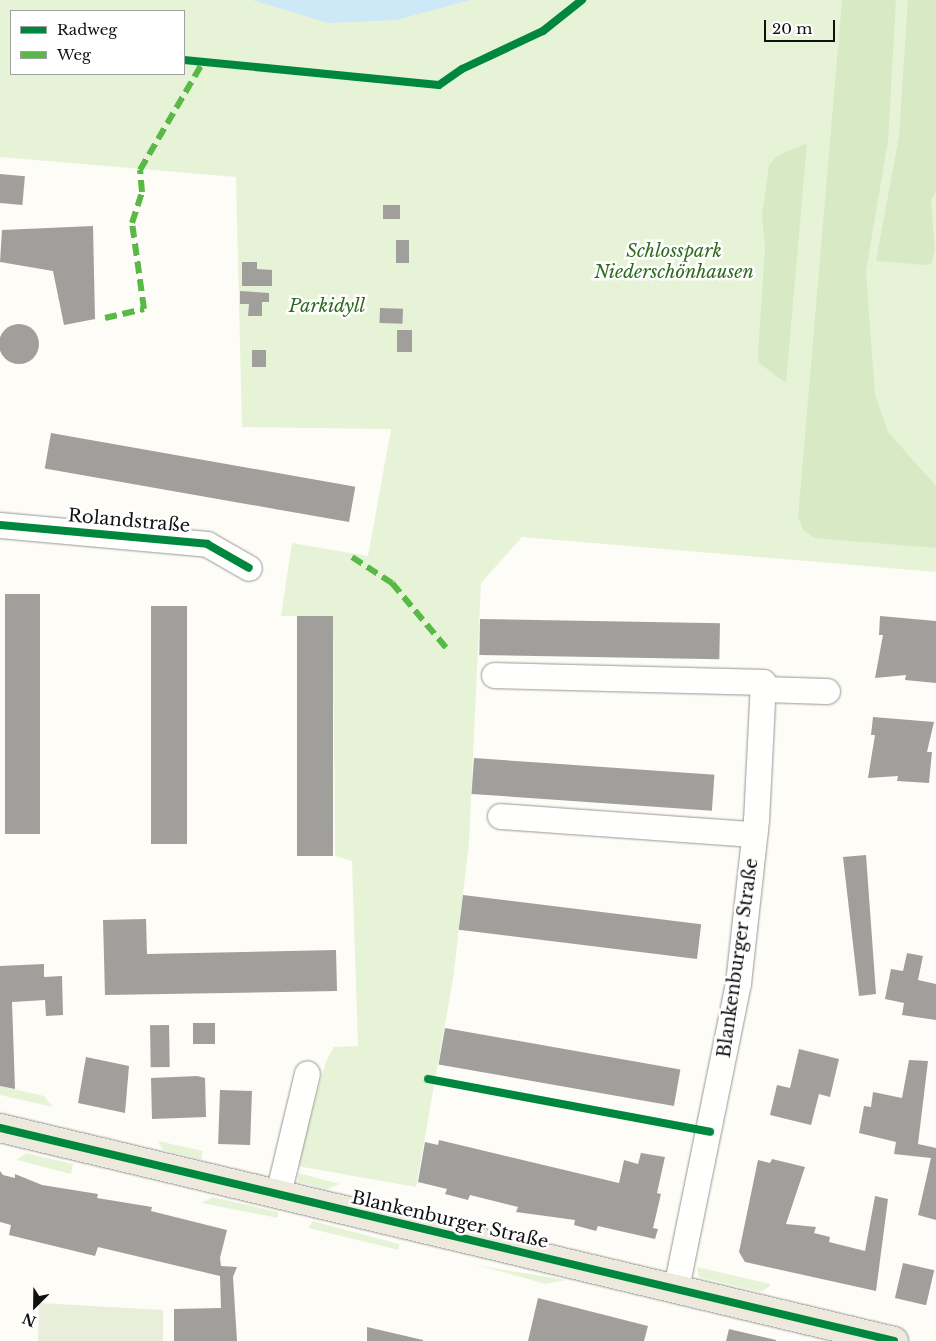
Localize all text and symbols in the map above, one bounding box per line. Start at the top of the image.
legend [10,10,185,75]
scale bar [766,10,837,42]
text: 20 m [772,19,812,38]
text: Radweg [57,20,117,39]
text: Weg [57,45,91,64]
park label: Schlosspark Niederschönhausen [594,241,754,284]
park label: Parkidyll [289,295,365,317]
street label: Rolandstraße [67,505,191,537]
street label: Blankenburger Straße [713,857,763,1059]
street label: Blankenburger Straße [349,1187,551,1253]
north arrow [10,1281,60,1331]
text: N [20,1309,39,1331]

